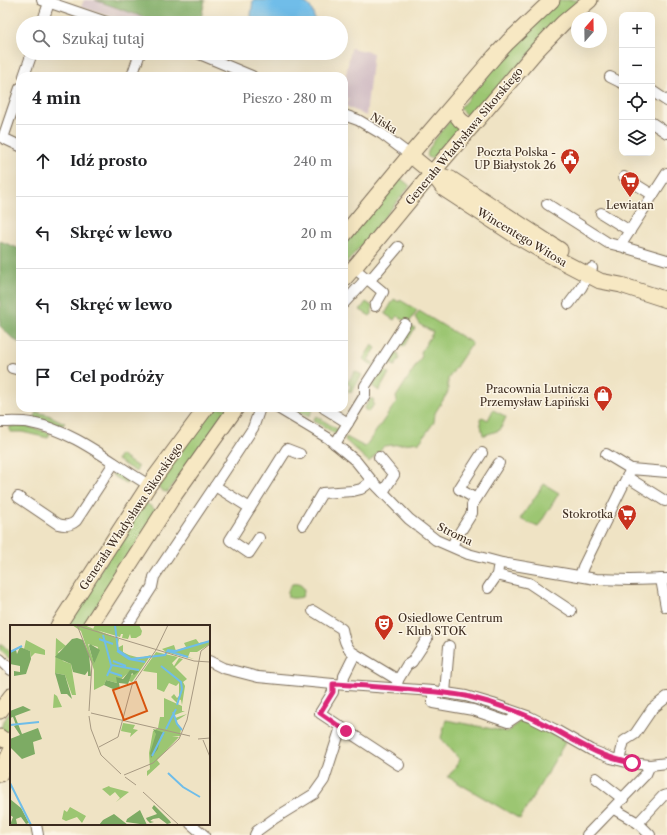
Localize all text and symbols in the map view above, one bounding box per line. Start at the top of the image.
north arrow [571,12,607,48]
map controls [619,12,655,156]
button: + [619,12,655,48]
search box [16,16,348,60]
icon: search [30,27,52,49]
text: Szukaj tutaj [62,29,144,48]
button: − [619,48,655,84]
street label: Generała Władysława Sikorskiego [402,64,526,208]
button: locate [619,84,655,120]
text: 4 min [32,88,81,108]
text: Pieszo · 280 m [242,90,332,106]
street label: Niska [368,109,400,137]
button: layers [619,120,655,156]
place label: Poczta Polska - UP Białystok 26 [474,145,557,172]
public building icon: Poczta Polska - UP Białystok 26 [559,147,581,175]
icon: ahead [32,150,54,172]
text: Idź prosto [70,151,147,170]
text: 240 m [293,153,332,169]
supermarket icon: Lewiatan [619,170,641,198]
place label: Lewiatan [606,198,654,212]
street label: Wincentego Witosa [473,204,570,270]
icon: left [32,222,54,244]
text: Skręć w lewo [70,223,172,242]
text: 20 m [301,225,332,241]
icon: left [32,294,54,316]
text: Skręć w lewo [70,295,172,314]
text: 20 m [301,297,332,313]
icon: arrive [32,366,54,388]
text: Cel podróży [70,367,164,386]
place label: Pracownia Lutnicza Przemysław Łapiński [480,382,590,409]
shop icon: Pracownia Lutnicza Przemysław Łapiński [592,384,614,412]
street label: Generała Władysława Sikorskiego [76,439,186,593]
supermarket icon: Stokrotka [616,503,638,531]
place label: Stokrotka [562,507,613,521]
street label: Stroma [435,519,475,549]
place label: Osiedlowe Centrum - Klub STOK [398,611,504,638]
theatre icon: Osiedlowe Centrum - Klub STOK [373,613,395,641]
inset map [10,625,210,825]
route end [337,722,355,740]
route start [623,754,641,772]

